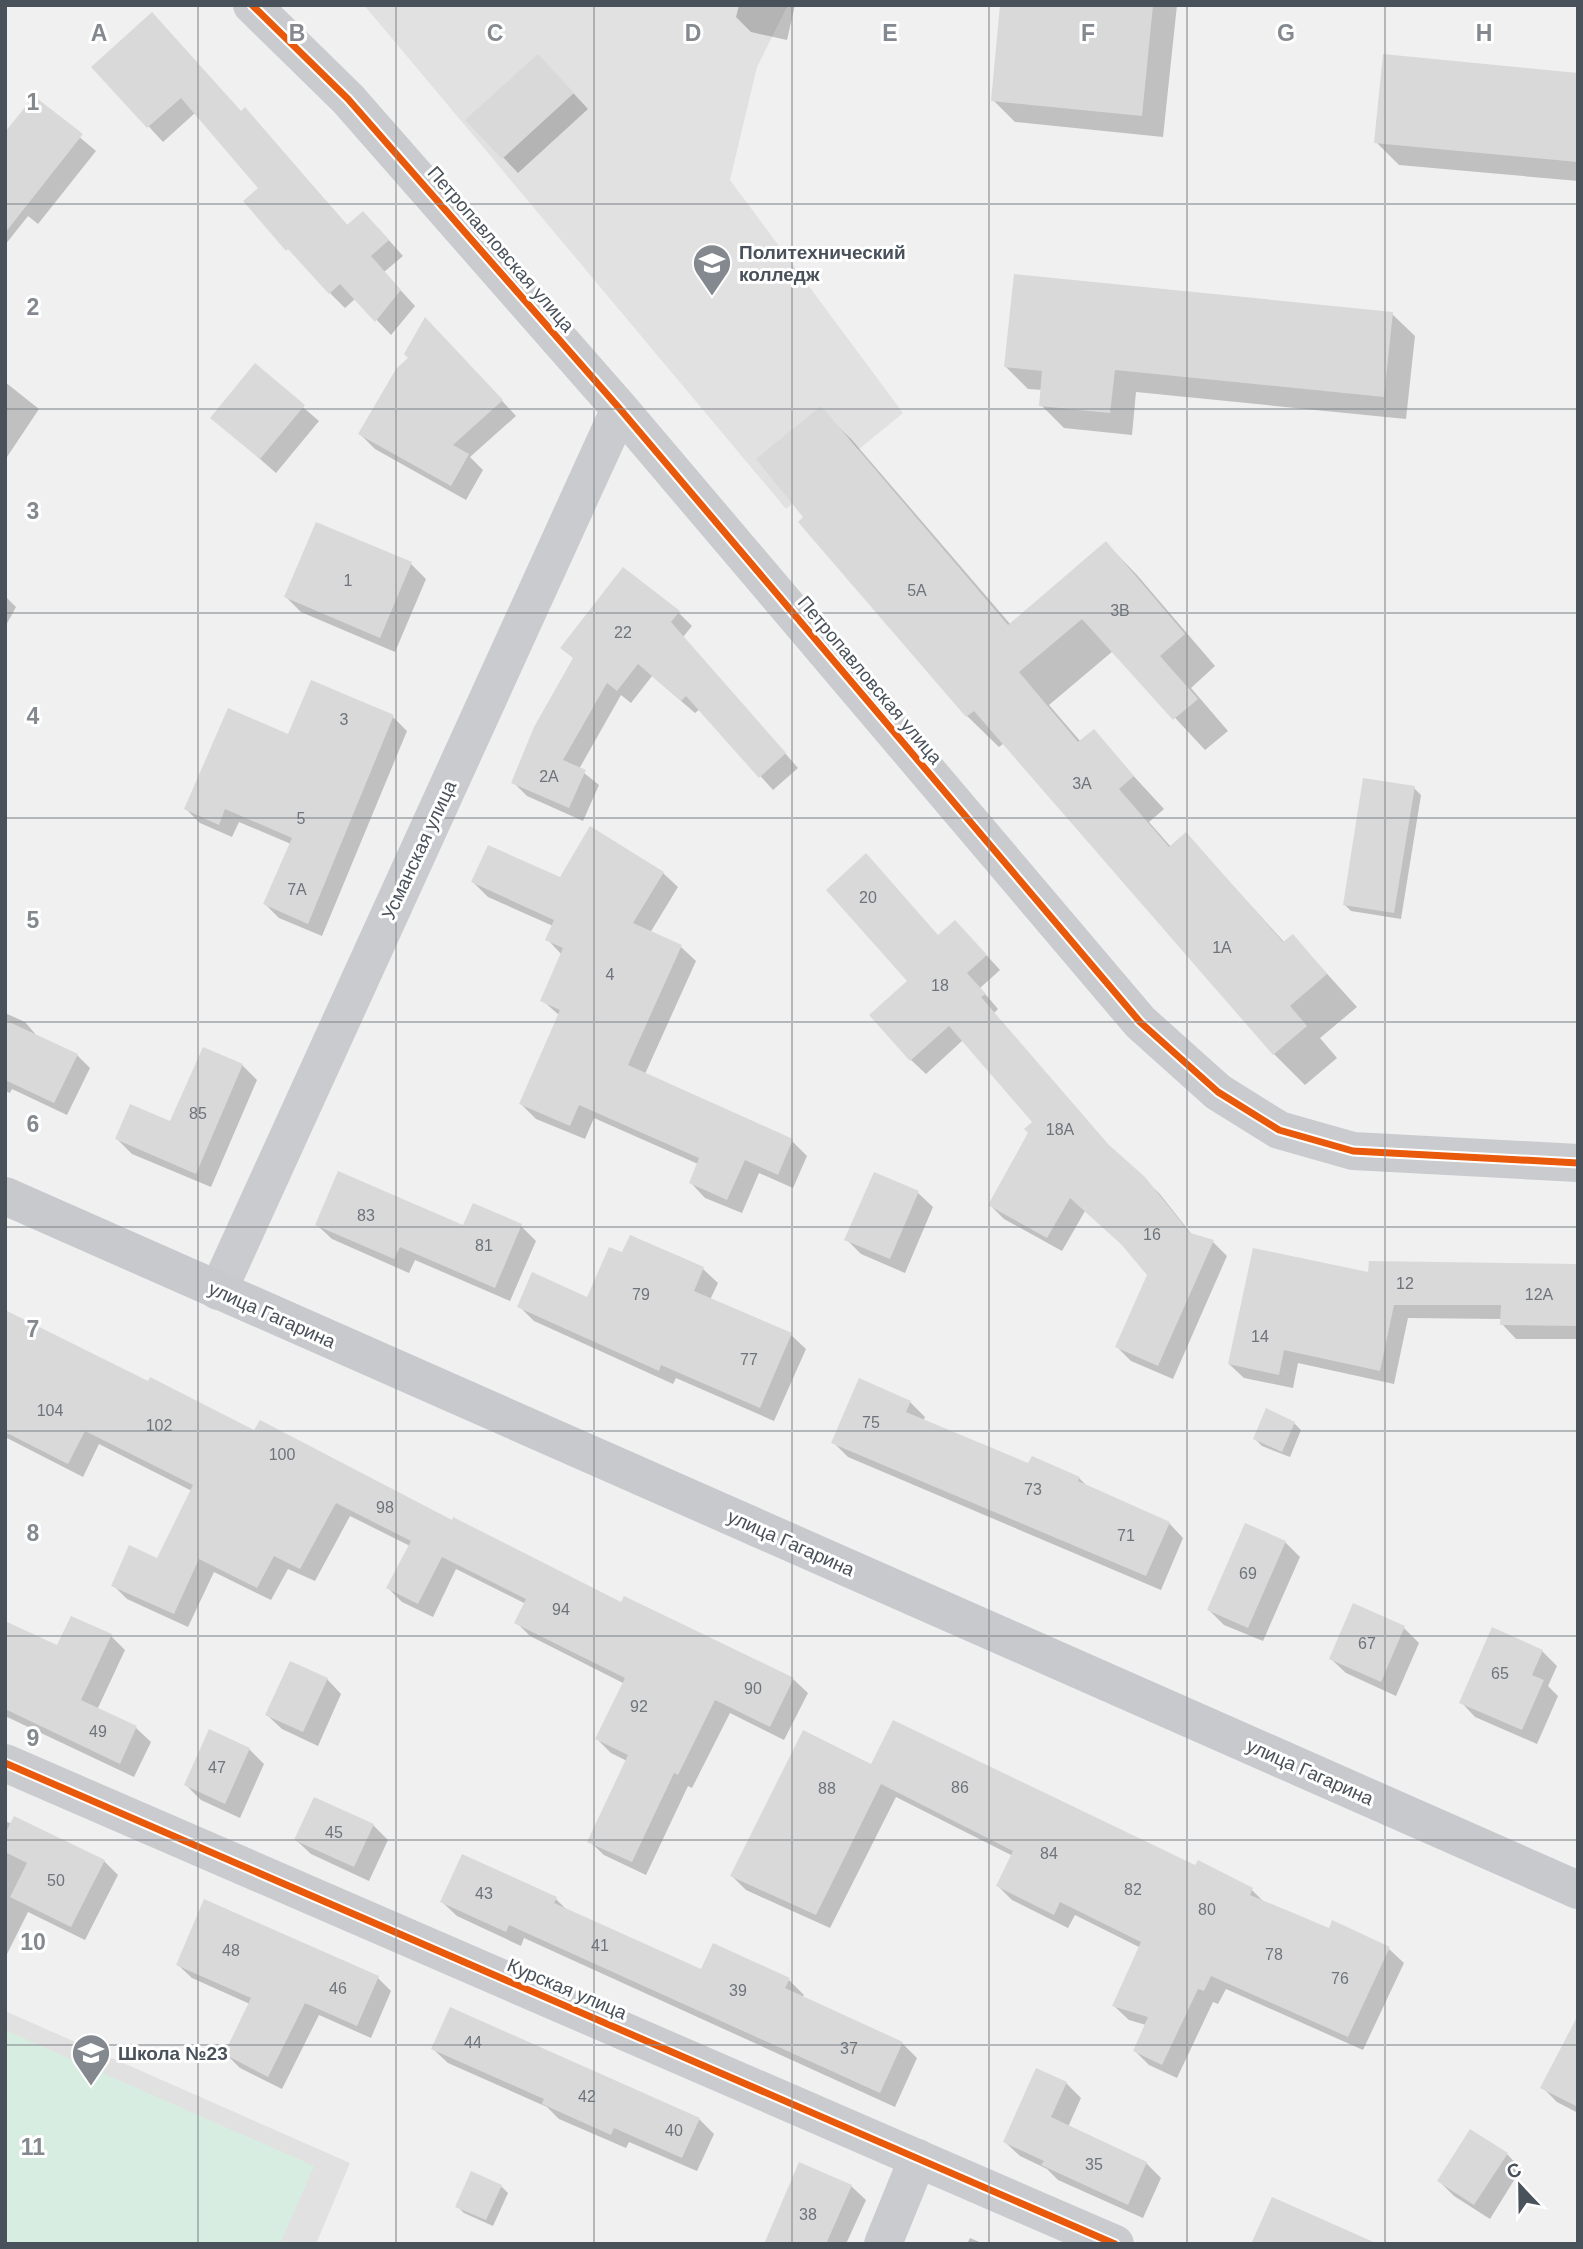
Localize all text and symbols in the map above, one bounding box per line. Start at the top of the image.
text: A [91,20,107,46]
text: B [289,20,305,46]
text: C [487,20,503,46]
text: D [685,20,701,46]
text: E [882,20,898,46]
text: F [1081,20,1095,46]
text: G [1277,20,1295,46]
text: H [1476,20,1492,46]
text: 1 [27,89,40,115]
street label: Петропавловская улица [423,162,579,336]
school or university icon: Политехнический колледж [691,242,733,297]
place label: Политехнический колледж [739,242,906,285]
text: 2 [27,294,39,320]
text: 3 [27,498,39,524]
house number: 1 [344,572,353,589]
house number: 5А [907,582,927,599]
street label: Петропавловская улица [794,592,947,768]
house number: 3В [1110,602,1130,619]
house number: 22 [614,624,632,641]
text: 4 [27,703,40,729]
house number: 3 [340,711,349,728]
house number: 2А [539,768,559,785]
house number: 3А [1072,775,1092,792]
street label: Усманская улица [378,777,461,923]
house number: 5 [297,810,306,827]
house number: 7А [287,881,307,898]
house number: 20 [859,889,877,906]
text: 5 [27,907,40,933]
house number: 1А [1212,939,1232,956]
house number: 4 [606,966,615,983]
house number: 18 [931,977,949,994]
house number: 85 [189,1105,207,1122]
text: 6 [27,1111,39,1137]
house number: 18А [1046,1121,1075,1138]
house number: 83 [357,1207,375,1224]
house number: 16 [1143,1226,1161,1243]
house number: 81 [475,1237,493,1254]
house number: 12 [1396,1275,1414,1292]
street label: улица Гагарина [205,1278,339,1353]
house number: 79 [632,1286,650,1303]
house number: 12А [1525,1286,1554,1303]
text: 7 [27,1316,39,1342]
house number: 14 [1251,1328,1269,1345]
house number: 77 [740,1351,758,1368]
house number: 104 [37,1402,63,1419]
house number: 75 [862,1414,880,1431]
house number: 102 [146,1417,172,1434]
house number: 100 [269,1446,295,1463]
house number: 73 [1024,1481,1042,1498]
house number: 98 [376,1499,394,1516]
street label: улица Гагарина [724,1506,858,1581]
text: 8 [27,1520,40,1546]
house number: 71 [1117,1527,1135,1544]
house number: 69 [1239,1565,1257,1582]
house number: 94 [552,1601,570,1618]
house number: 67 [1358,1635,1376,1652]
house number: 65 [1491,1665,1509,1682]
house number: 90 [744,1680,762,1697]
house number: 92 [630,1698,648,1715]
house number: 49 [89,1723,107,1740]
text: 9 [27,1725,39,1751]
street label: улица Гагарина [1243,1735,1377,1810]
house number: 47 [208,1759,226,1776]
house number: 86 [951,1779,969,1796]
house number: 88 [818,1780,836,1797]
house number: 45 [325,1824,343,1841]
house number: 84 [1040,1845,1058,1862]
house number: 50 [47,1872,65,1889]
house number: 82 [1124,1881,1142,1898]
house number: 43 [475,1885,493,1902]
house number: 80 [1198,1901,1216,1918]
text: 10 [20,1929,46,1955]
house number: 41 [591,1937,609,1954]
house number: 48 [222,1942,240,1959]
house number: 78 [1265,1946,1283,1963]
street label: Курская улица [504,1954,630,2024]
house number: 76 [1331,1970,1349,1987]
house number: 46 [329,1980,347,1997]
house number: 39 [729,1982,747,1999]
school or university icon: Школа №23 [70,2032,112,2087]
house number: 44 [464,2034,482,2051]
house number: 37 [840,2040,858,2057]
place label: Школа №23 [118,2043,228,2064]
house number: 42 [578,2088,596,2105]
house number: 40 [665,2122,683,2139]
text: 11 [21,2134,45,2160]
north arrow [1485,2151,1555,2221]
house number: 35 [1085,2156,1103,2173]
text: С [1504,2158,1524,2183]
house number: 38 [799,2206,817,2223]

